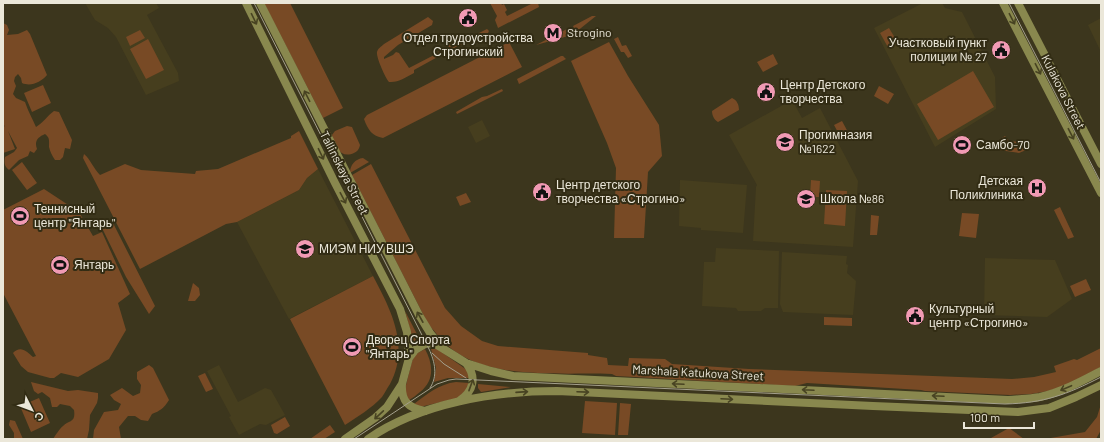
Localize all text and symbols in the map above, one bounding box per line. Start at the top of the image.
public building icon: Отдел трудоустройства Строгинский [457,7,479,29]
one-way arrow [251,12,258,24]
one-way arrow [1008,13,1016,25]
metro station icon: Strogino [542,22,564,44]
place label: Strogino [567,25,612,39]
place label: Отдел трудоустройства Строгинский [403,30,533,59]
place label: Участковый пункт полиции № 27 [889,35,987,64]
public building icon: Участковый пункт полиции № 27 [990,39,1012,61]
street label: Kulakova Street [1039,52,1089,131]
one-way arrow [1034,63,1042,75]
place label: Центр Детского творчества [780,77,866,106]
public building icon: Центр Детского творчества [755,81,777,103]
one-way arrow [303,90,310,102]
place label: Прогимназия №1622 [799,127,872,155]
street label: Tallinskaya Street [318,128,372,217]
one-way arrow [1068,128,1075,140]
school or university icon: Прогимназия №1622 [774,131,796,153]
sports icon: Самбо-70 [951,134,973,156]
place label: Самбо-70 [976,137,1030,151]
one-way arrow [318,147,325,159]
place label: Детская Поликлиника [950,173,1023,201]
place label: Центр детского творчества «Строгино» [556,177,685,206]
hospital icon: Детская Поликлиника [1026,177,1048,199]
public building icon: Центр детского творчества «Строгино» [531,181,553,203]
school or university icon: Школа №86 [795,188,817,210]
place label: Школа №86 [820,191,884,205]
one-way arrow [340,192,348,204]
place label: Теннисный центр "Янтарь" [34,201,115,230]
sports icon: Теннисный центр "Янтарь" [9,205,31,227]
school or university icon: МИЭМ НИУ ВШЭ [294,238,316,260]
place label: МИЭМ НИУ ВШЭ [319,241,414,255]
sports icon: Янтарь [49,254,71,276]
place label: Янтарь [74,257,114,272]
place label: Культурный центр «Строгино» [929,301,1028,330]
public building icon: Культурный центр «Строгино» [904,305,926,327]
one-way arrow [415,311,423,323]
place label: Дворец Спорта "Янтарь" [366,332,450,361]
sports icon: Дворец Спорта "Янтарь" [341,336,363,358]
street label: Marshala Katukova Street [632,362,764,382]
one-way arrow [468,378,475,391]
one-way arrow [672,380,685,388]
one-way arrow [1060,385,1072,393]
one-way arrow [802,387,815,394]
one-way arrow [515,388,528,395]
one-way arrow [576,388,589,396]
north arrow [12,390,52,430]
one-way arrow [932,393,945,400]
one-way arrow [720,395,733,403]
scale bar [964,404,1034,430]
text: С [32,410,47,424]
one-way arrow [374,410,384,419]
text: 100 m [970,410,1000,424]

